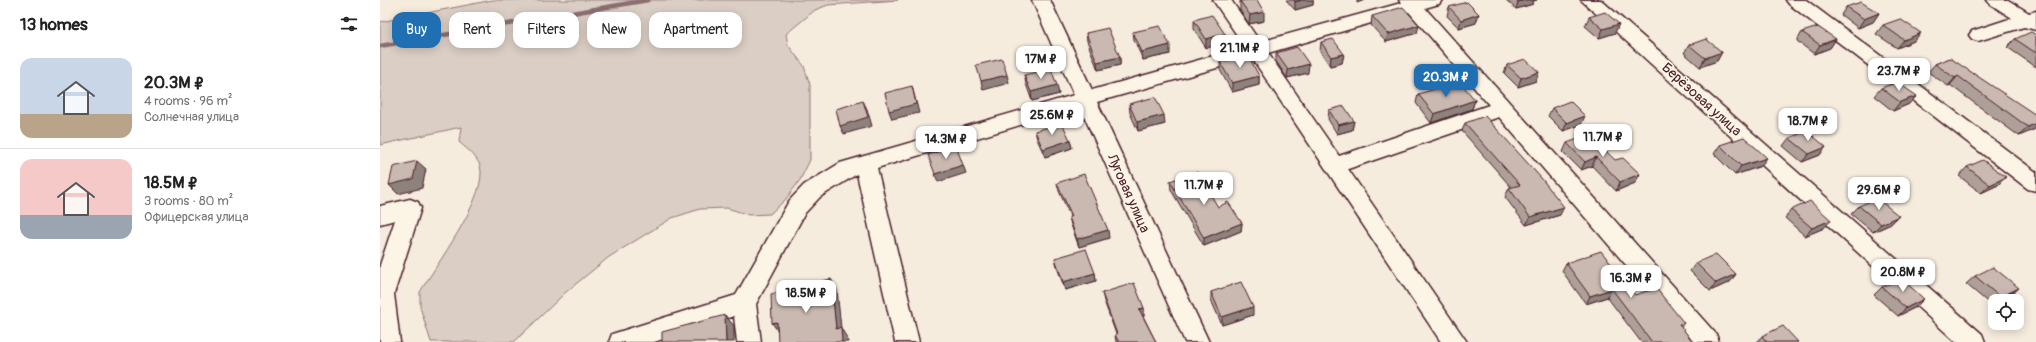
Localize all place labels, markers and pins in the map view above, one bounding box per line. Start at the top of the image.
pin: 21.1M ₽ [1203,35,1277,69]
pin: 17M ₽ [1013,46,1069,80]
pin: 23.7M ₽ [1862,58,1936,92]
pin: 20.3M ₽ [1409,64,1483,98]
pin: 25.6M ₽ [1015,102,1089,136]
pin: 18.7M ₽ [1771,108,1845,142]
pin: 11.7M ₽ [1566,124,1640,158]
pin: 14.3M ₽ [909,126,983,160]
pin: 11.7M ₽ [1167,172,1241,206]
pin: 29.6M ₽ [1842,177,1916,211]
pin: 20.8M ₽ [1866,259,1940,293]
pin: 16.3M ₽ [1594,265,1668,299]
pin: 18.5M ₽ [769,280,843,314]

